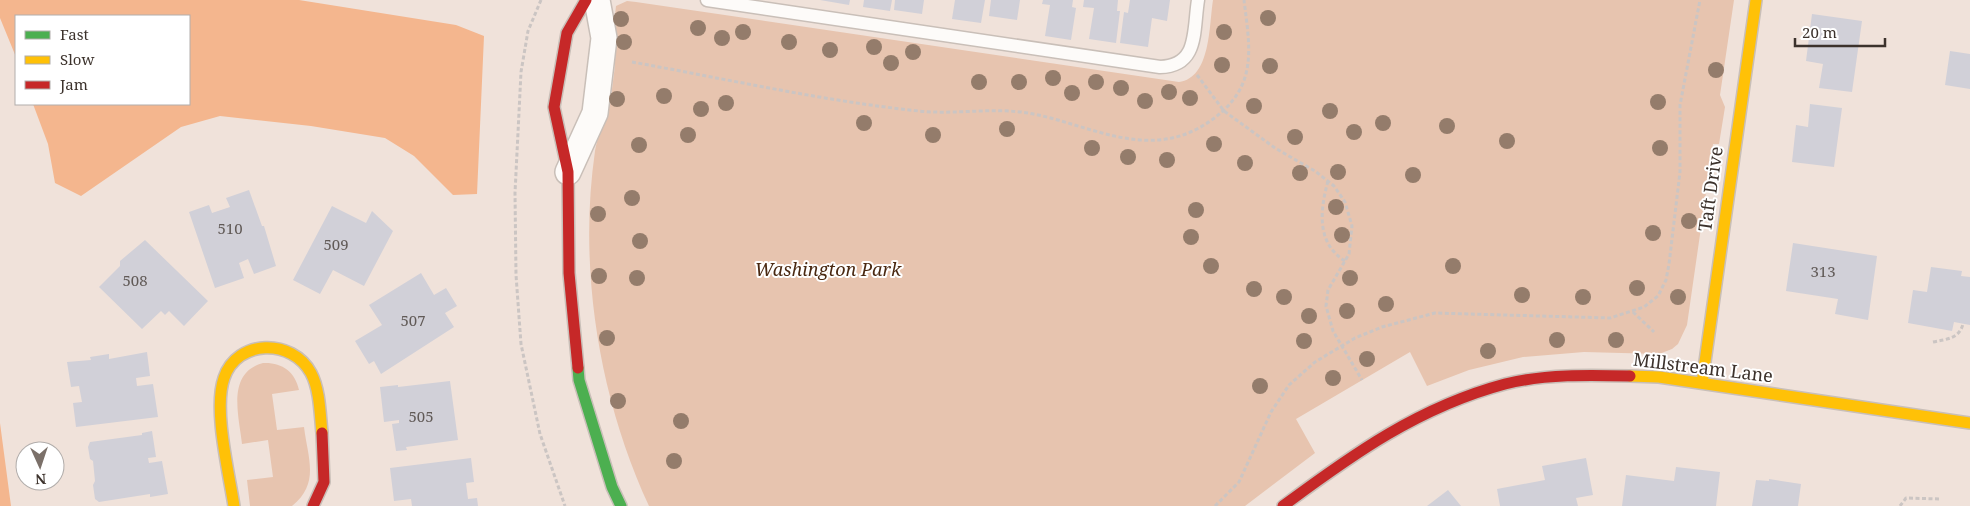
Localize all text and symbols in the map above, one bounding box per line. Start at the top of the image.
legend [15,15,190,105]
scale bar [1795,15,1885,47]
text: 20 m [1802,22,1837,42]
text: Fast [60,24,89,44]
text: Slow [60,49,94,69]
text: Jam [59,74,88,94]
street label: Taft Drive [1692,145,1728,233]
house number: 510 [217,218,243,238]
house number: 509 [323,234,349,254]
park label: Washington Park [755,257,902,281]
house number: 313 [1810,261,1836,281]
house number: 508 [122,270,148,290]
house number: 507 [400,310,426,330]
street label: Millstream Lane [1632,347,1774,387]
house number: 505 [408,406,434,426]
north arrow [15,441,65,491]
text: N [35,470,47,489]

